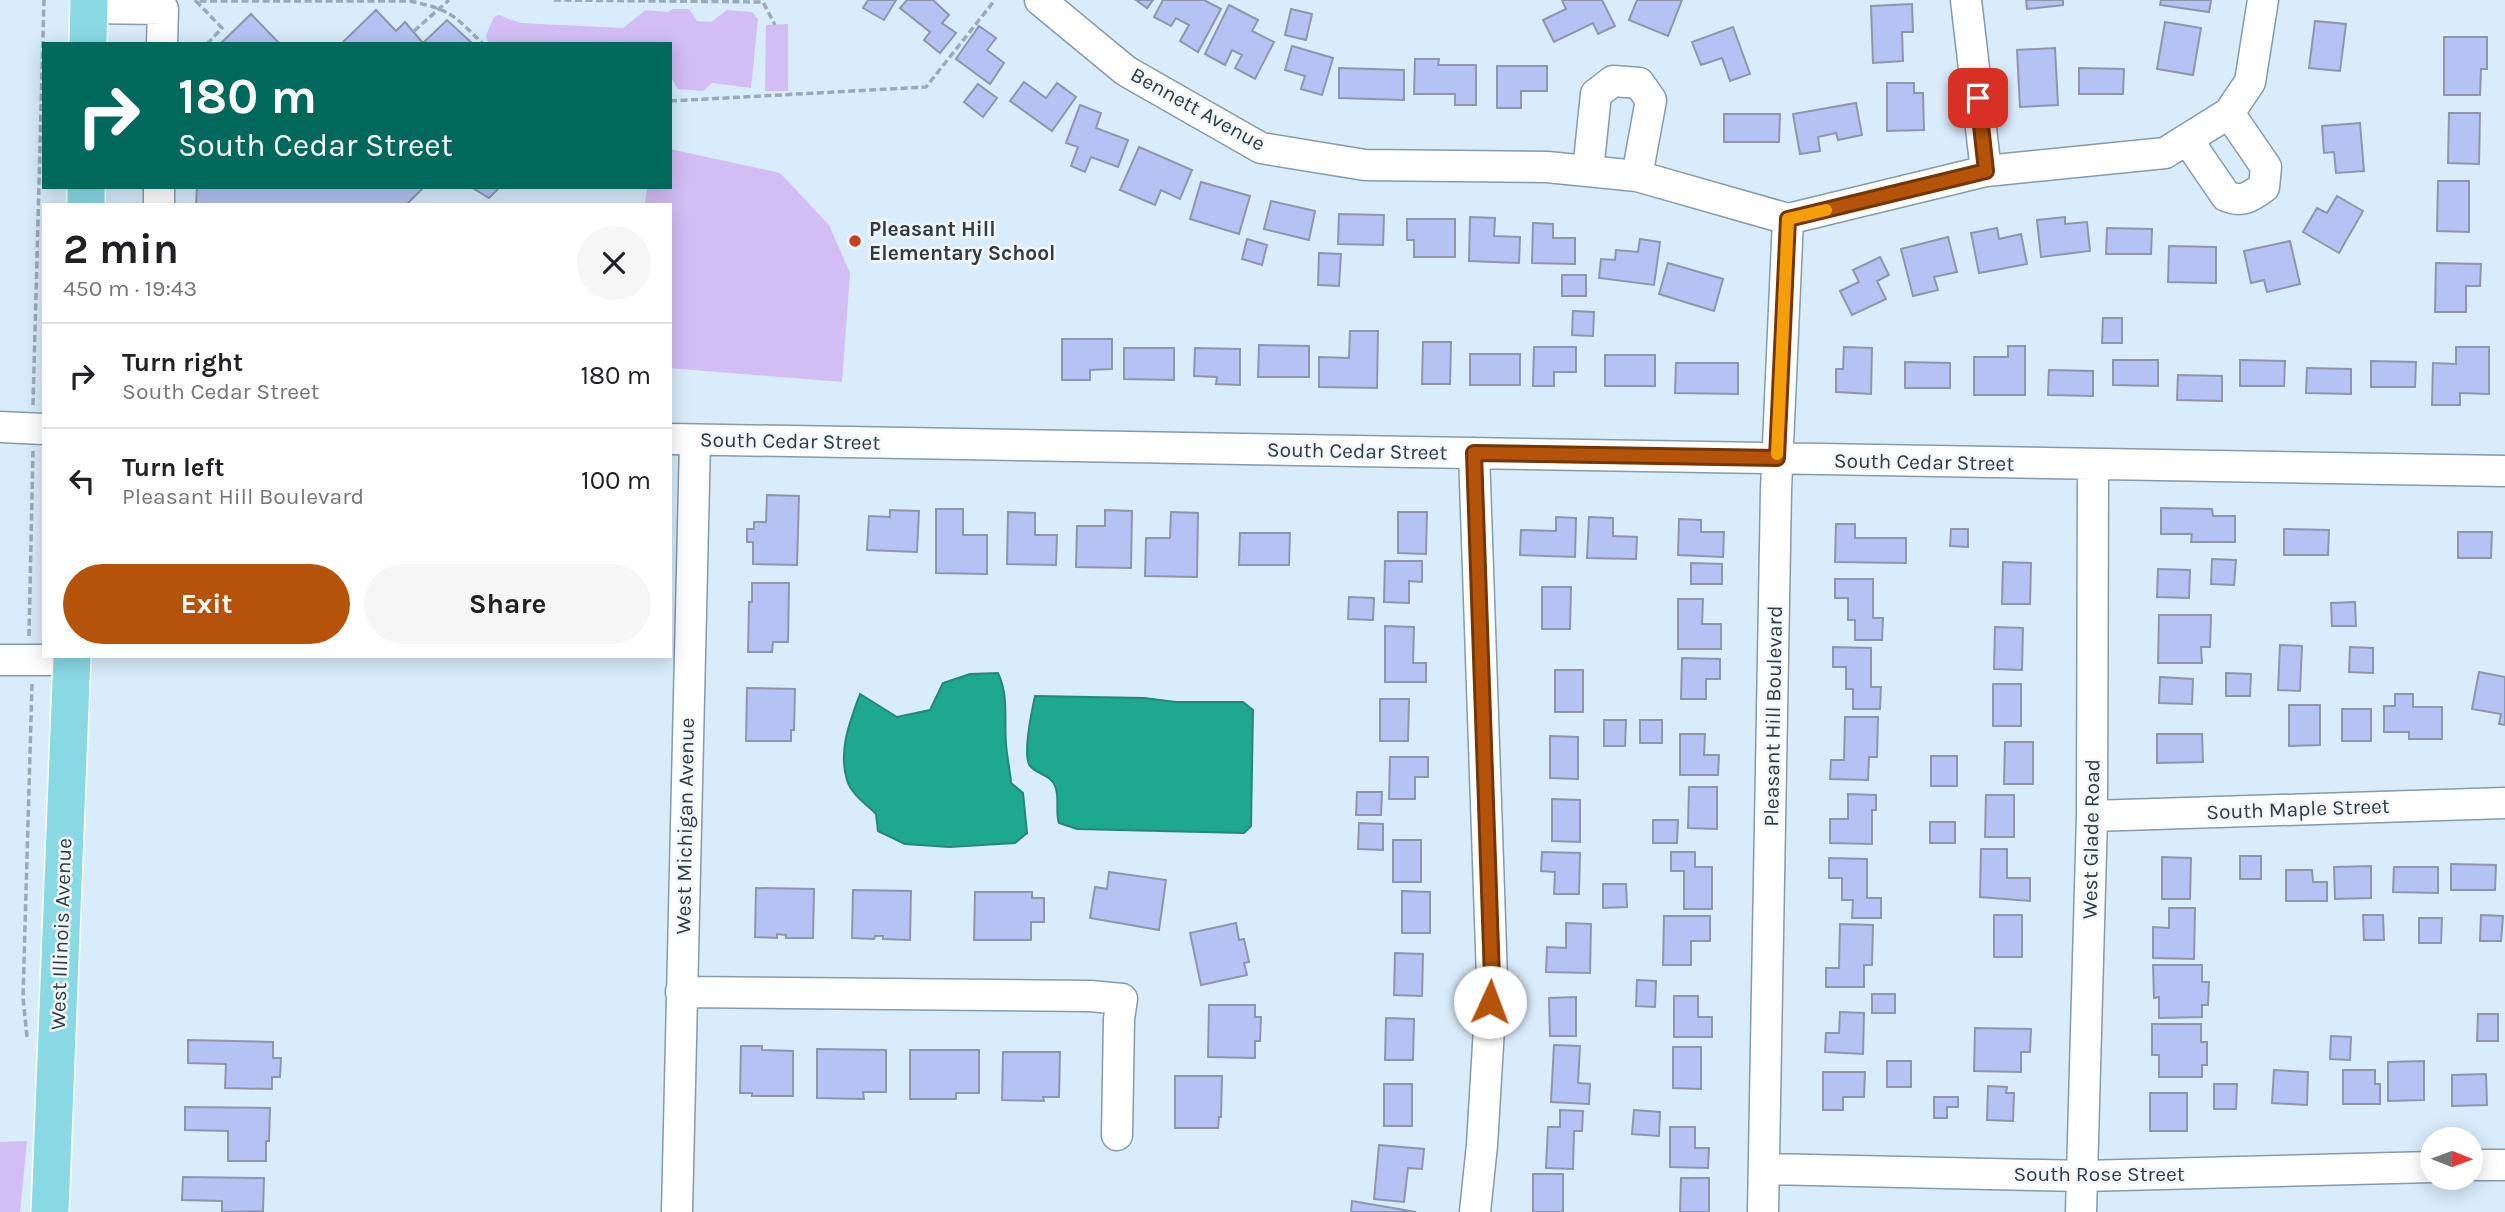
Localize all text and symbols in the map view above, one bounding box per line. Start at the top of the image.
street label: Bennett Avenue [1127,62,1269,156]
text: 180 m [178,68,317,125]
pin [1948,68,2008,128]
icon: right [63,70,154,161]
icon: arrive [1959,79,1997,117]
text: South Cedar Street [178,127,453,164]
place label: Pleasant Hill Elementary School [869,217,1055,265]
text: 2 min [63,224,179,274]
button: close [577,226,651,300]
marker: Pleasant Hill Elementary School [847,233,863,249]
text: 450 m · 19:43 [63,275,197,302]
text: Turn right [122,347,243,378]
icon: right [63,357,101,395]
text: 180 m [581,360,651,391]
text: South Cedar Street [122,378,320,405]
street label: South Cedar Street [700,427,880,455]
street label: South Cedar Street [1267,437,1447,465]
street label: South Cedar Street [1834,448,2014,476]
text: Turn left [122,452,224,483]
icon: left [63,462,101,500]
text: 100 m [581,465,651,496]
text: Pleasant Hill Boulevard [122,483,364,510]
button: Exit [63,564,350,644]
button: Share [364,564,651,644]
street label: Pleasant Hill Boulevard [1759,605,1787,827]
street label: West Michigan Avenue [671,717,699,935]
street label: West Glade Road [2078,759,2104,919]
street label: South Maple Street [2206,794,2390,824]
street label: West Illinois Avenue [46,838,76,1030]
position arrow [1453,965,1527,1039]
north arrow [2420,1127,2483,1190]
map controls [2420,1127,2483,1190]
street label: South Rose Street [2013,1162,2185,1186]

